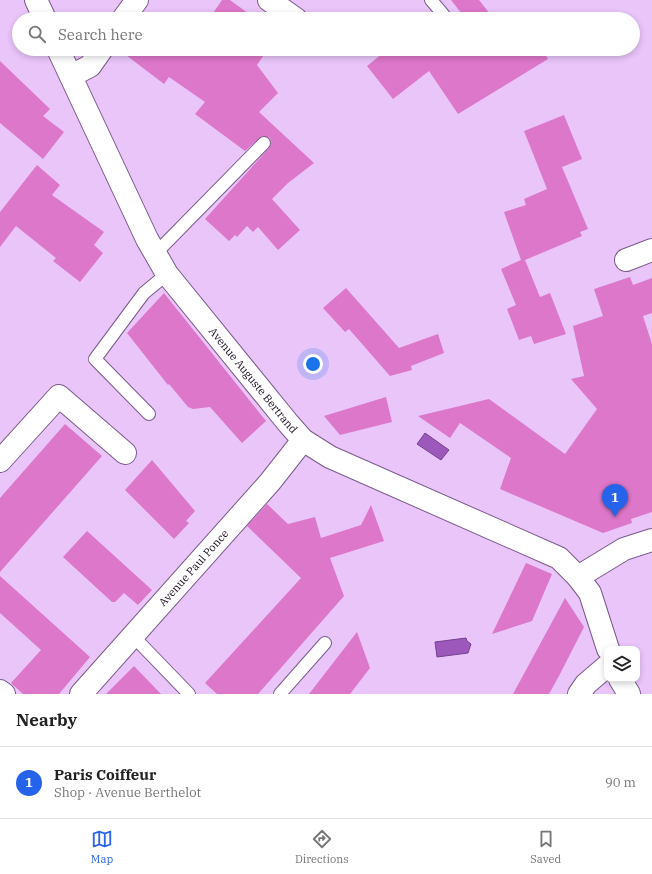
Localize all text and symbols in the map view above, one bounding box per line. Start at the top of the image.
search box [12,12,640,56]
icon: search [26,23,48,45]
text: Search here [58,25,143,44]
street label: Avenue Auguste Bertrand [206,324,301,436]
your location [303,354,323,374]
pin: 1 [602,484,628,517]
street label: Avenue Paul Ponce [156,527,231,609]
map controls [604,646,640,682]
button: layers [604,646,640,682]
text: Nearby [16,709,77,731]
text: Paris Coiffeur [54,765,156,784]
text: 1 [25,774,33,791]
text: 90 m [605,774,636,791]
text: Shop · Avenue Berthelot [54,784,201,801]
tab: Map [91,828,113,866]
tab: Directions [295,828,349,866]
tab: Saved [530,828,561,866]

